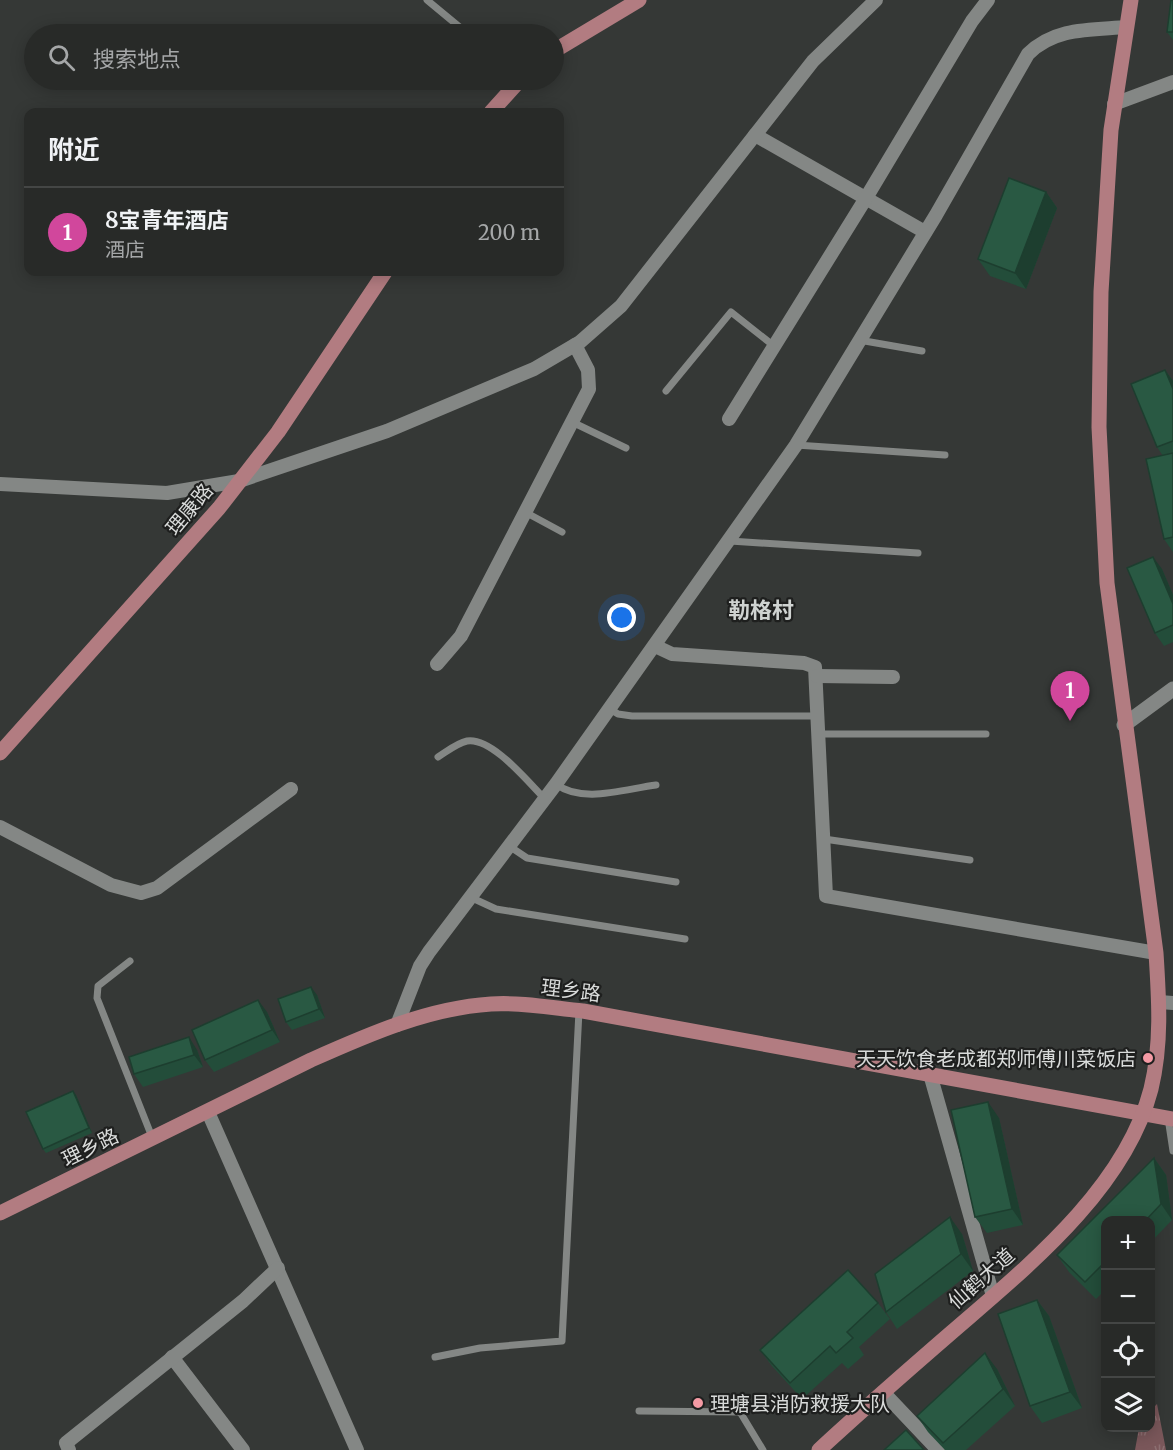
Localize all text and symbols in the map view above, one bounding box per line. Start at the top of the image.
search box [24,24,564,90]
icon: search [45,41,78,74]
text: 搜索地点 [93,45,181,73]
text: 附近 [48,133,100,166]
text: 8宝青年酒店 [105,206,229,234]
text: 1 [63,220,72,245]
text: 200 m [478,220,540,245]
text: 酒店 [105,237,145,262]
street label: 理康路 [160,478,218,540]
district label: 勒格村 [728,596,794,624]
your location [607,603,636,632]
pin: 1 [1050,672,1090,721]
street label: 理乡路 [540,974,602,1006]
place label: 天天饮食老成都郑师傅川菜饭店 [856,1046,1136,1071]
marker: 天天饮食老成都郑师傅川菜饭店 [1141,1051,1155,1065]
street label: 理乡路 [58,1123,122,1171]
map controls [1101,1216,1155,1432]
button: + [1101,1216,1155,1270]
street label: 仙鹤大道 [943,1242,1019,1314]
button: − [1101,1270,1155,1324]
button: locate [1101,1324,1155,1378]
button: layers [1101,1378,1155,1432]
place label: 理塘县消防救援大队 [710,1391,890,1416]
marker: 理塘县消防救援大队 [691,1396,705,1410]

